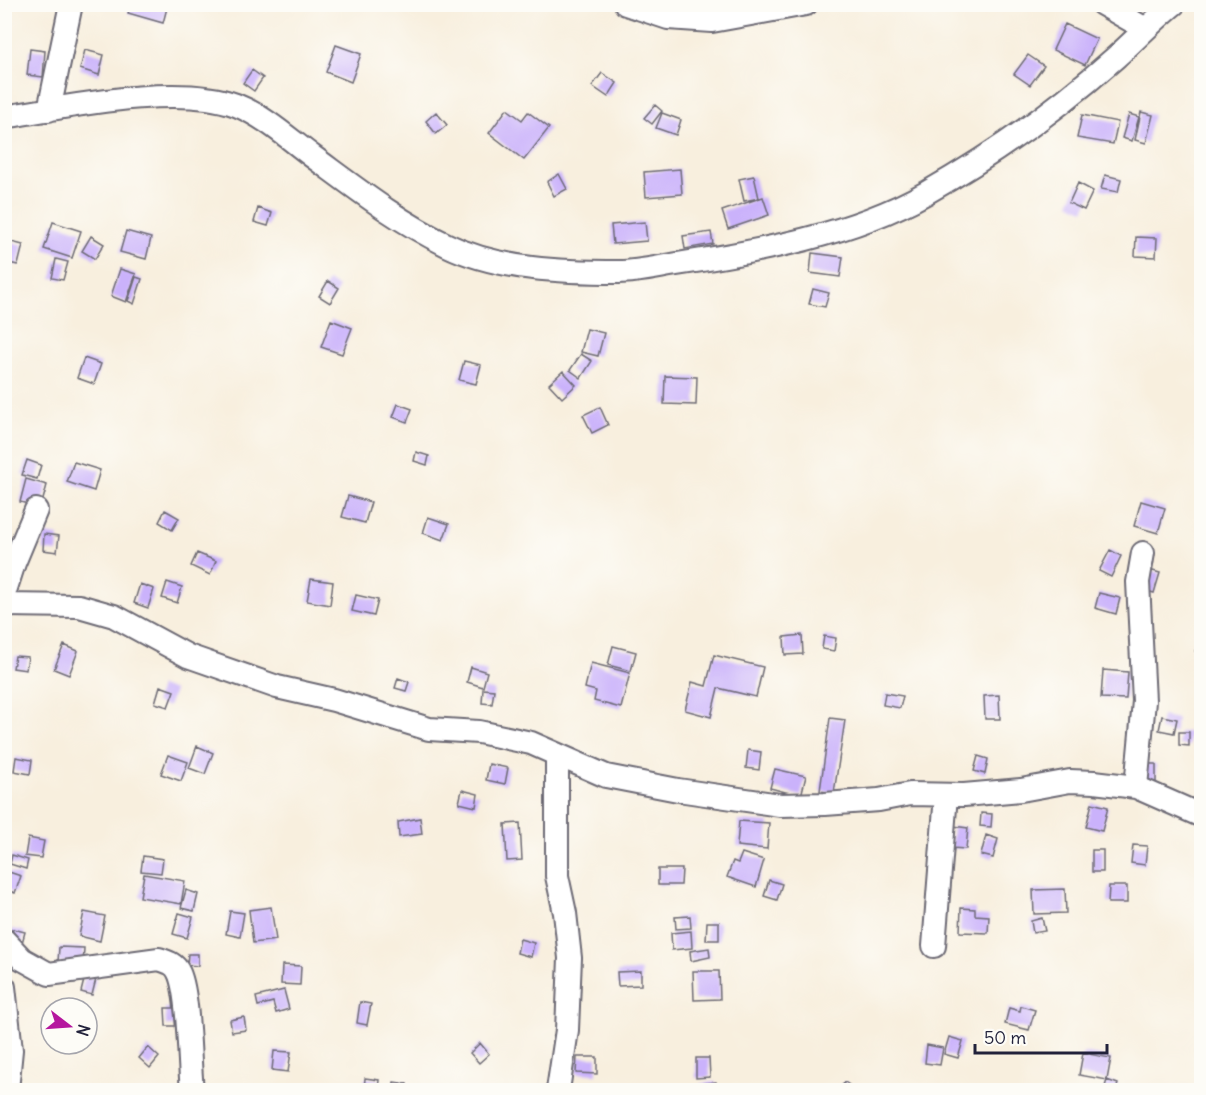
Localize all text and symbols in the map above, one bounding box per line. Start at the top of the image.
north arrow [39,996,99,1056]
scale bar [975,1017,1107,1055]
text: N [72,1022,95,1039]
text: 50 m [984,1026,1026,1049]

